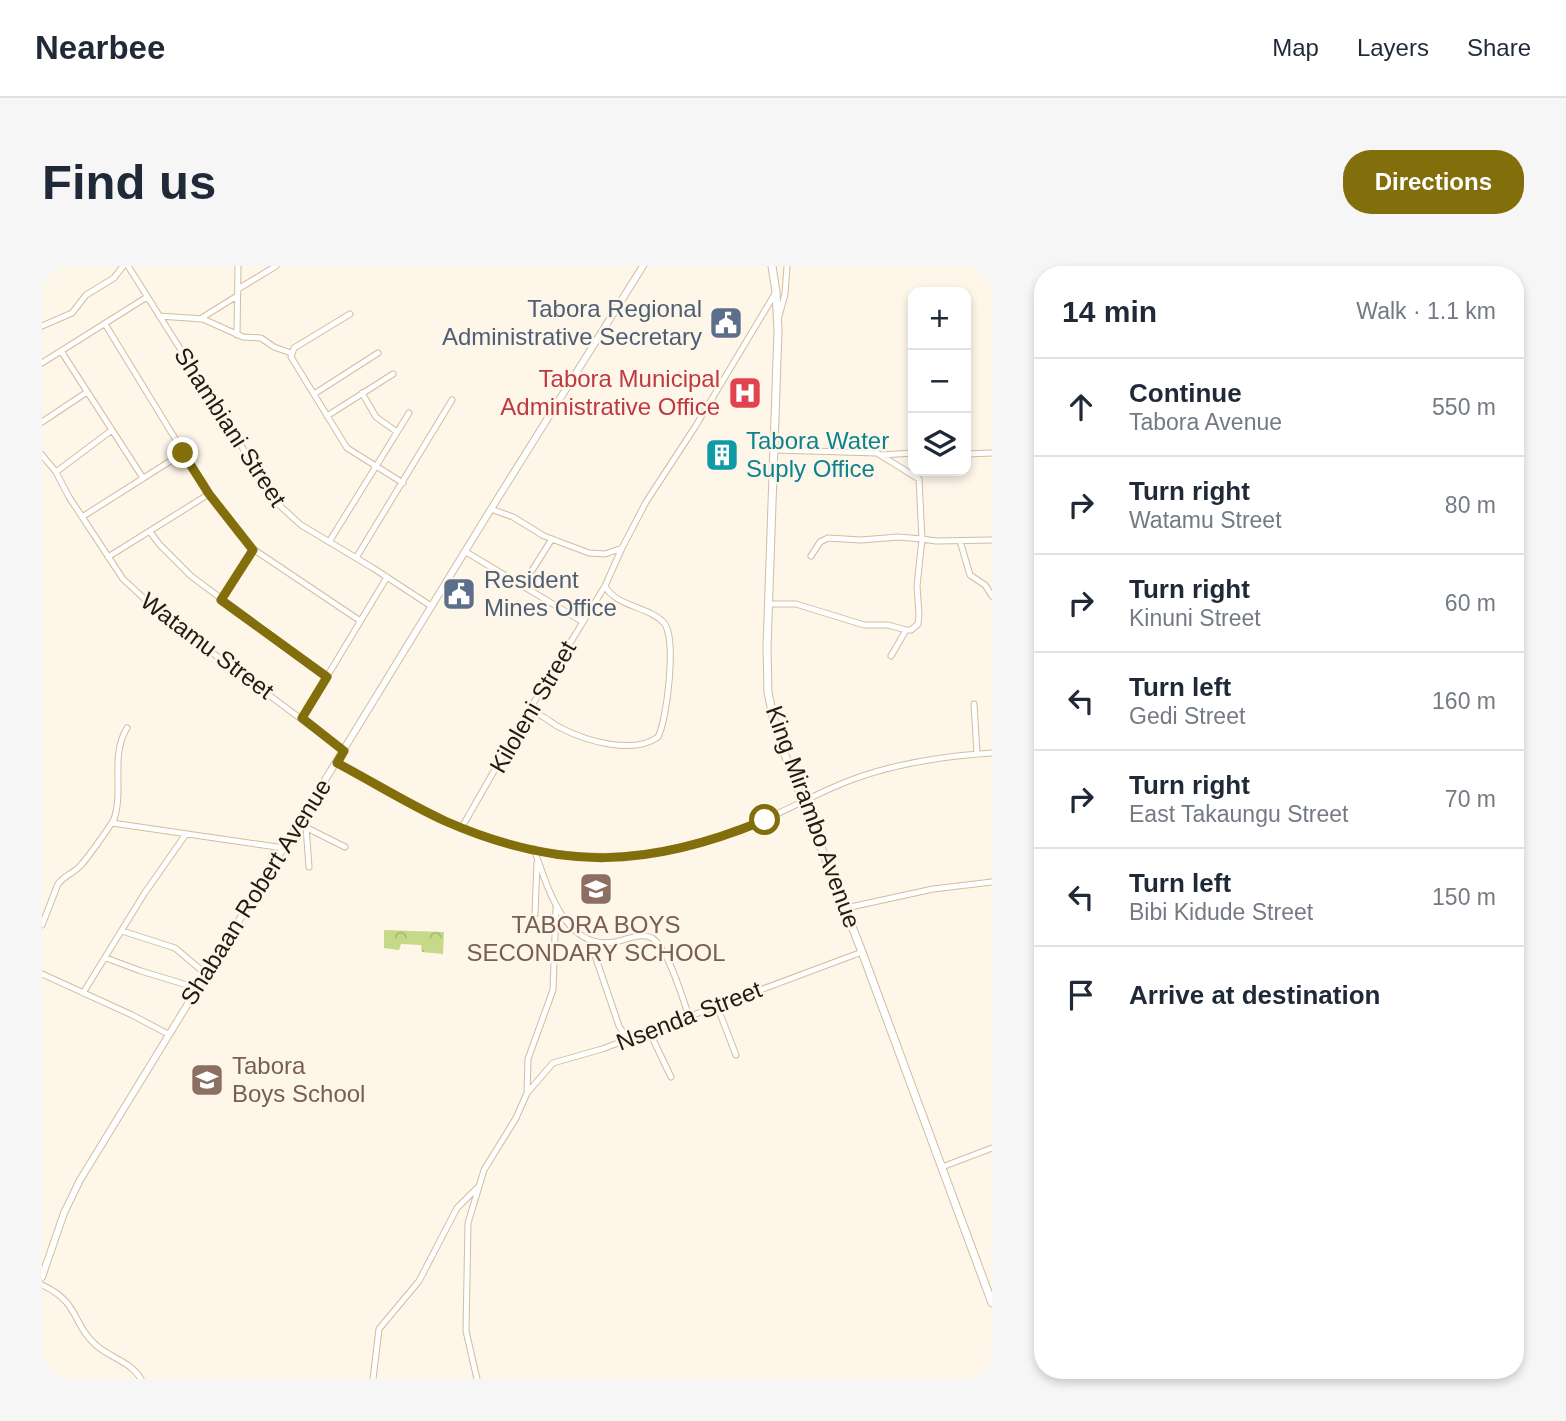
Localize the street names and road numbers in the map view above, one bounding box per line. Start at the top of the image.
street label: Shambiani Street [169,342,292,512]
street label: Watamu Street [136,587,279,704]
street label: Kiloleni Street [484,636,581,778]
street label: King Mirambo Avenue [761,702,866,932]
street label: Shabaan Robert Avenue [175,774,336,1010]
street label: Nsenda Street [612,975,766,1056]

